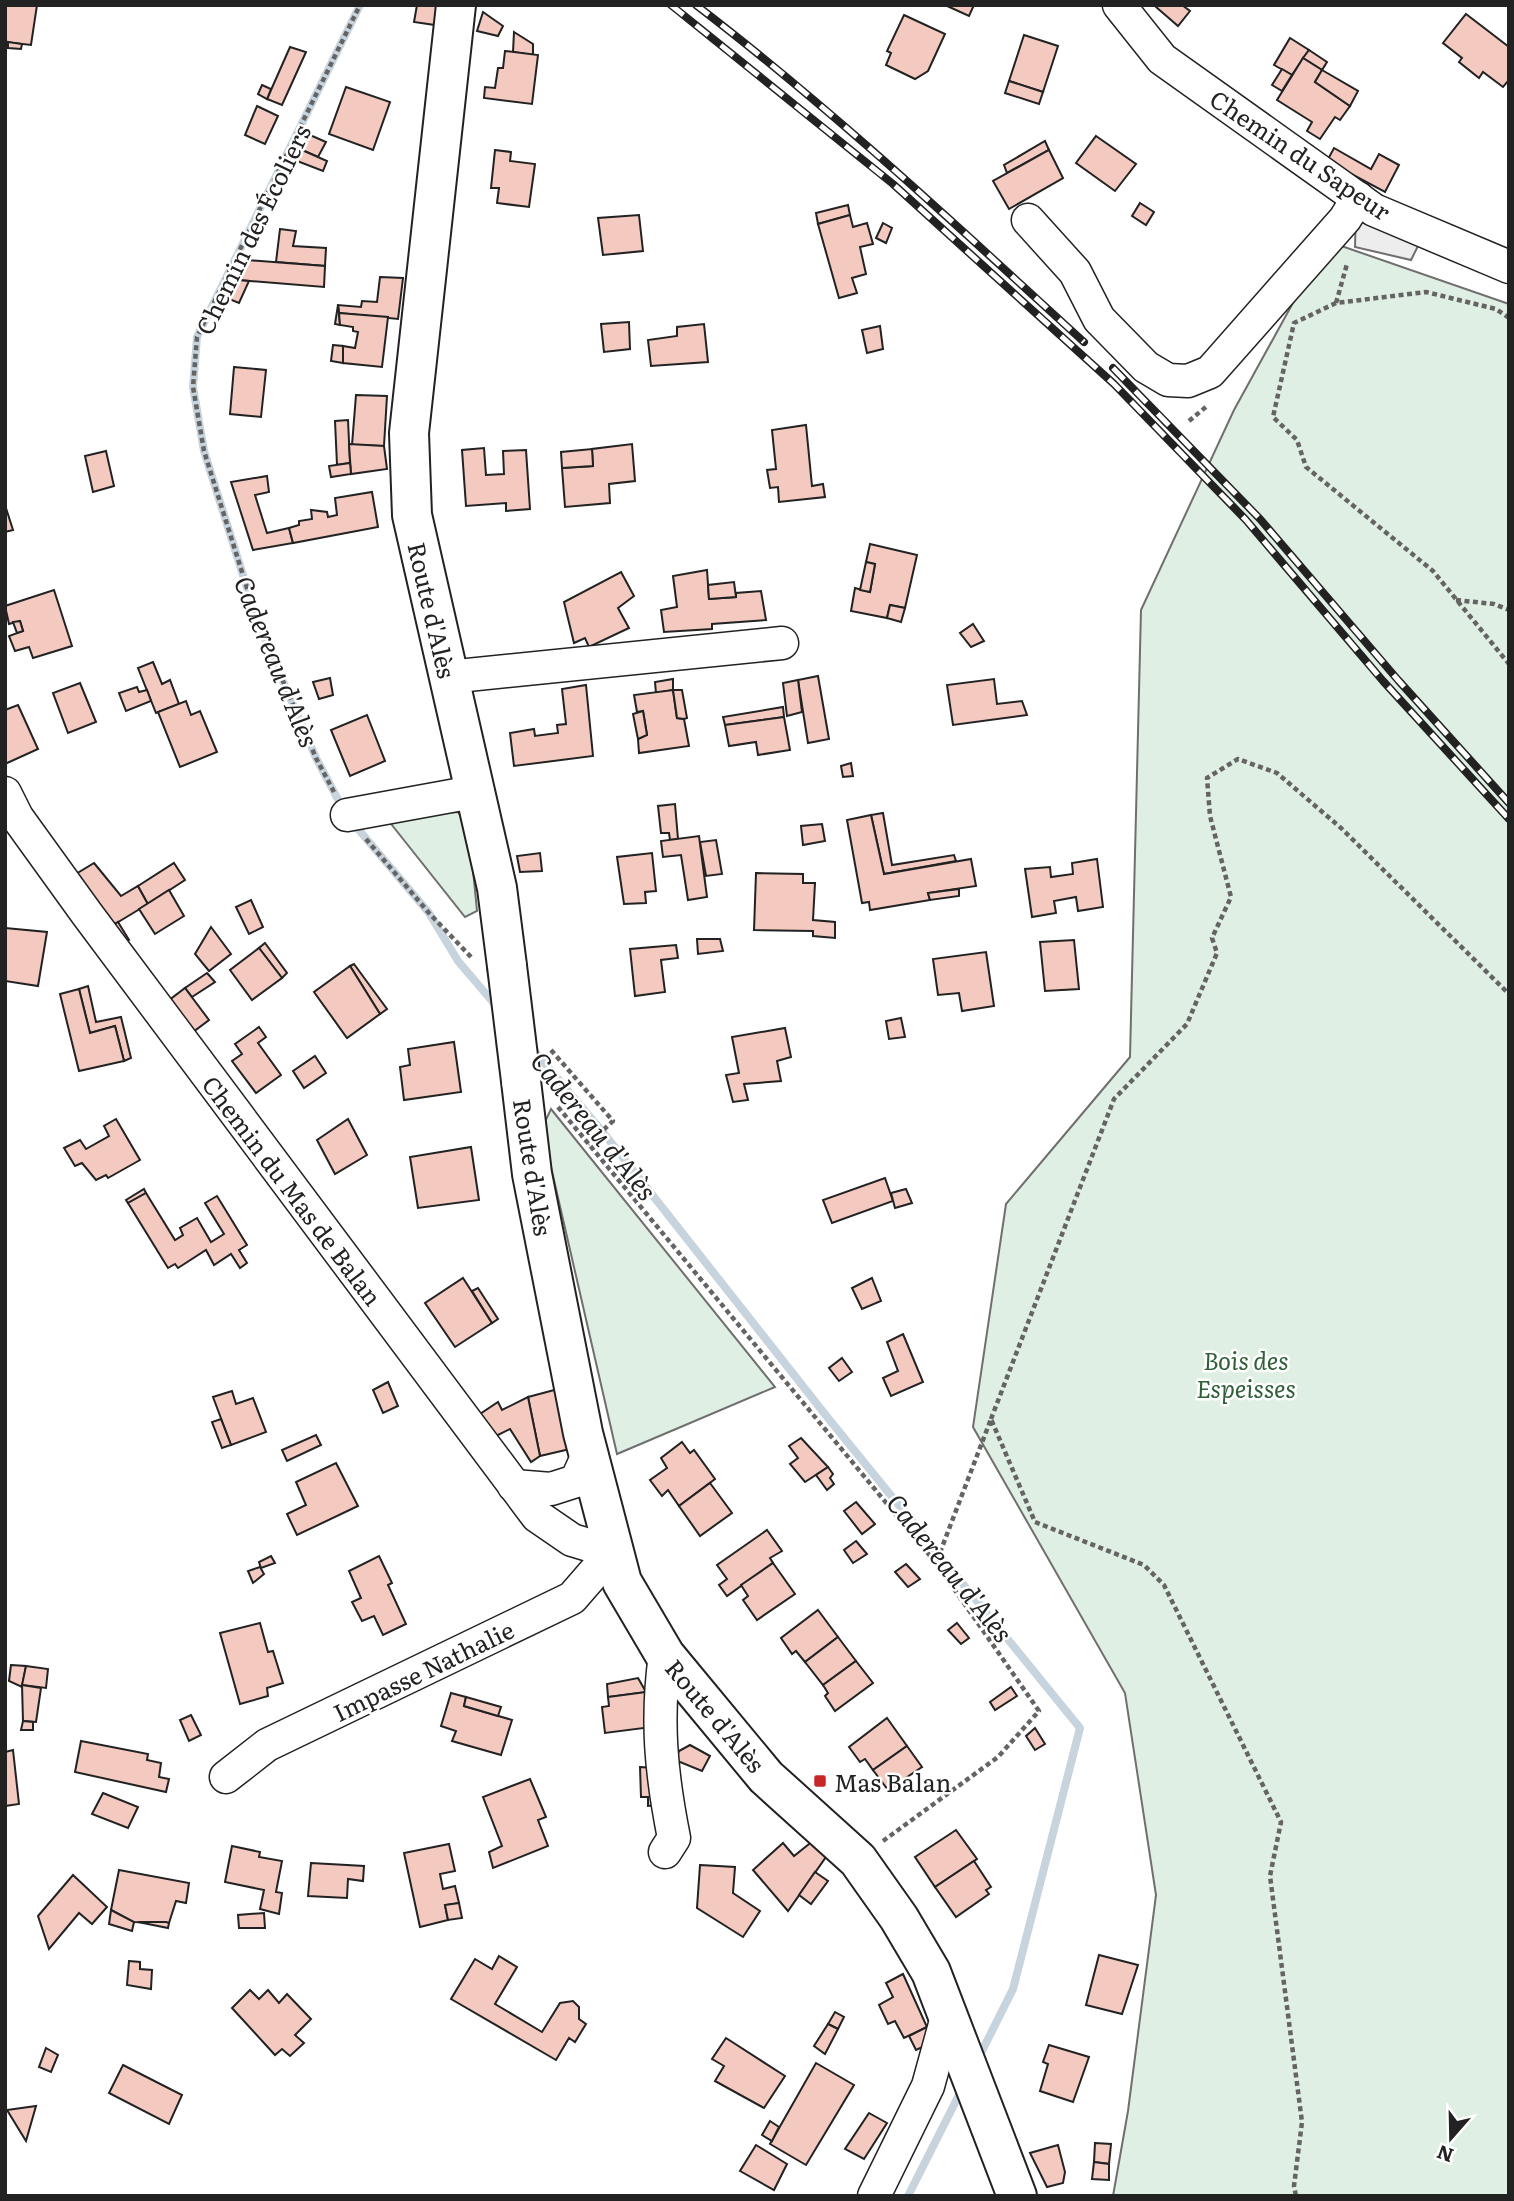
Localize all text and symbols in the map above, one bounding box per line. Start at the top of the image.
street label: Chemin du Sapeur [1204,80,1399,228]
street label: Chemin des Écoliers [186,118,318,340]
street label: Route d'Alès [400,539,466,682]
water label: Cadereau d'Alès [226,569,330,753]
water label: Cadereau d'Alès [523,1042,667,1208]
street label: Chemin du Mas de Balan [195,1068,391,1312]
street label: Route d'Alès [506,1096,562,1238]
park label: Bois des Espeisses [1196,1342,1296,1405]
water label: Cadereau d'Alès [879,1484,1023,1650]
street label: Impasse Nathalie [327,1611,519,1729]
street label: Route d'Alès [658,1651,774,1779]
place label: Mas Balan [834,1764,951,1799]
marker: Mas Balan [812,1773,828,1789]
north arrow [1416,2103,1486,2173]
text: N [1433,2139,1457,2171]

